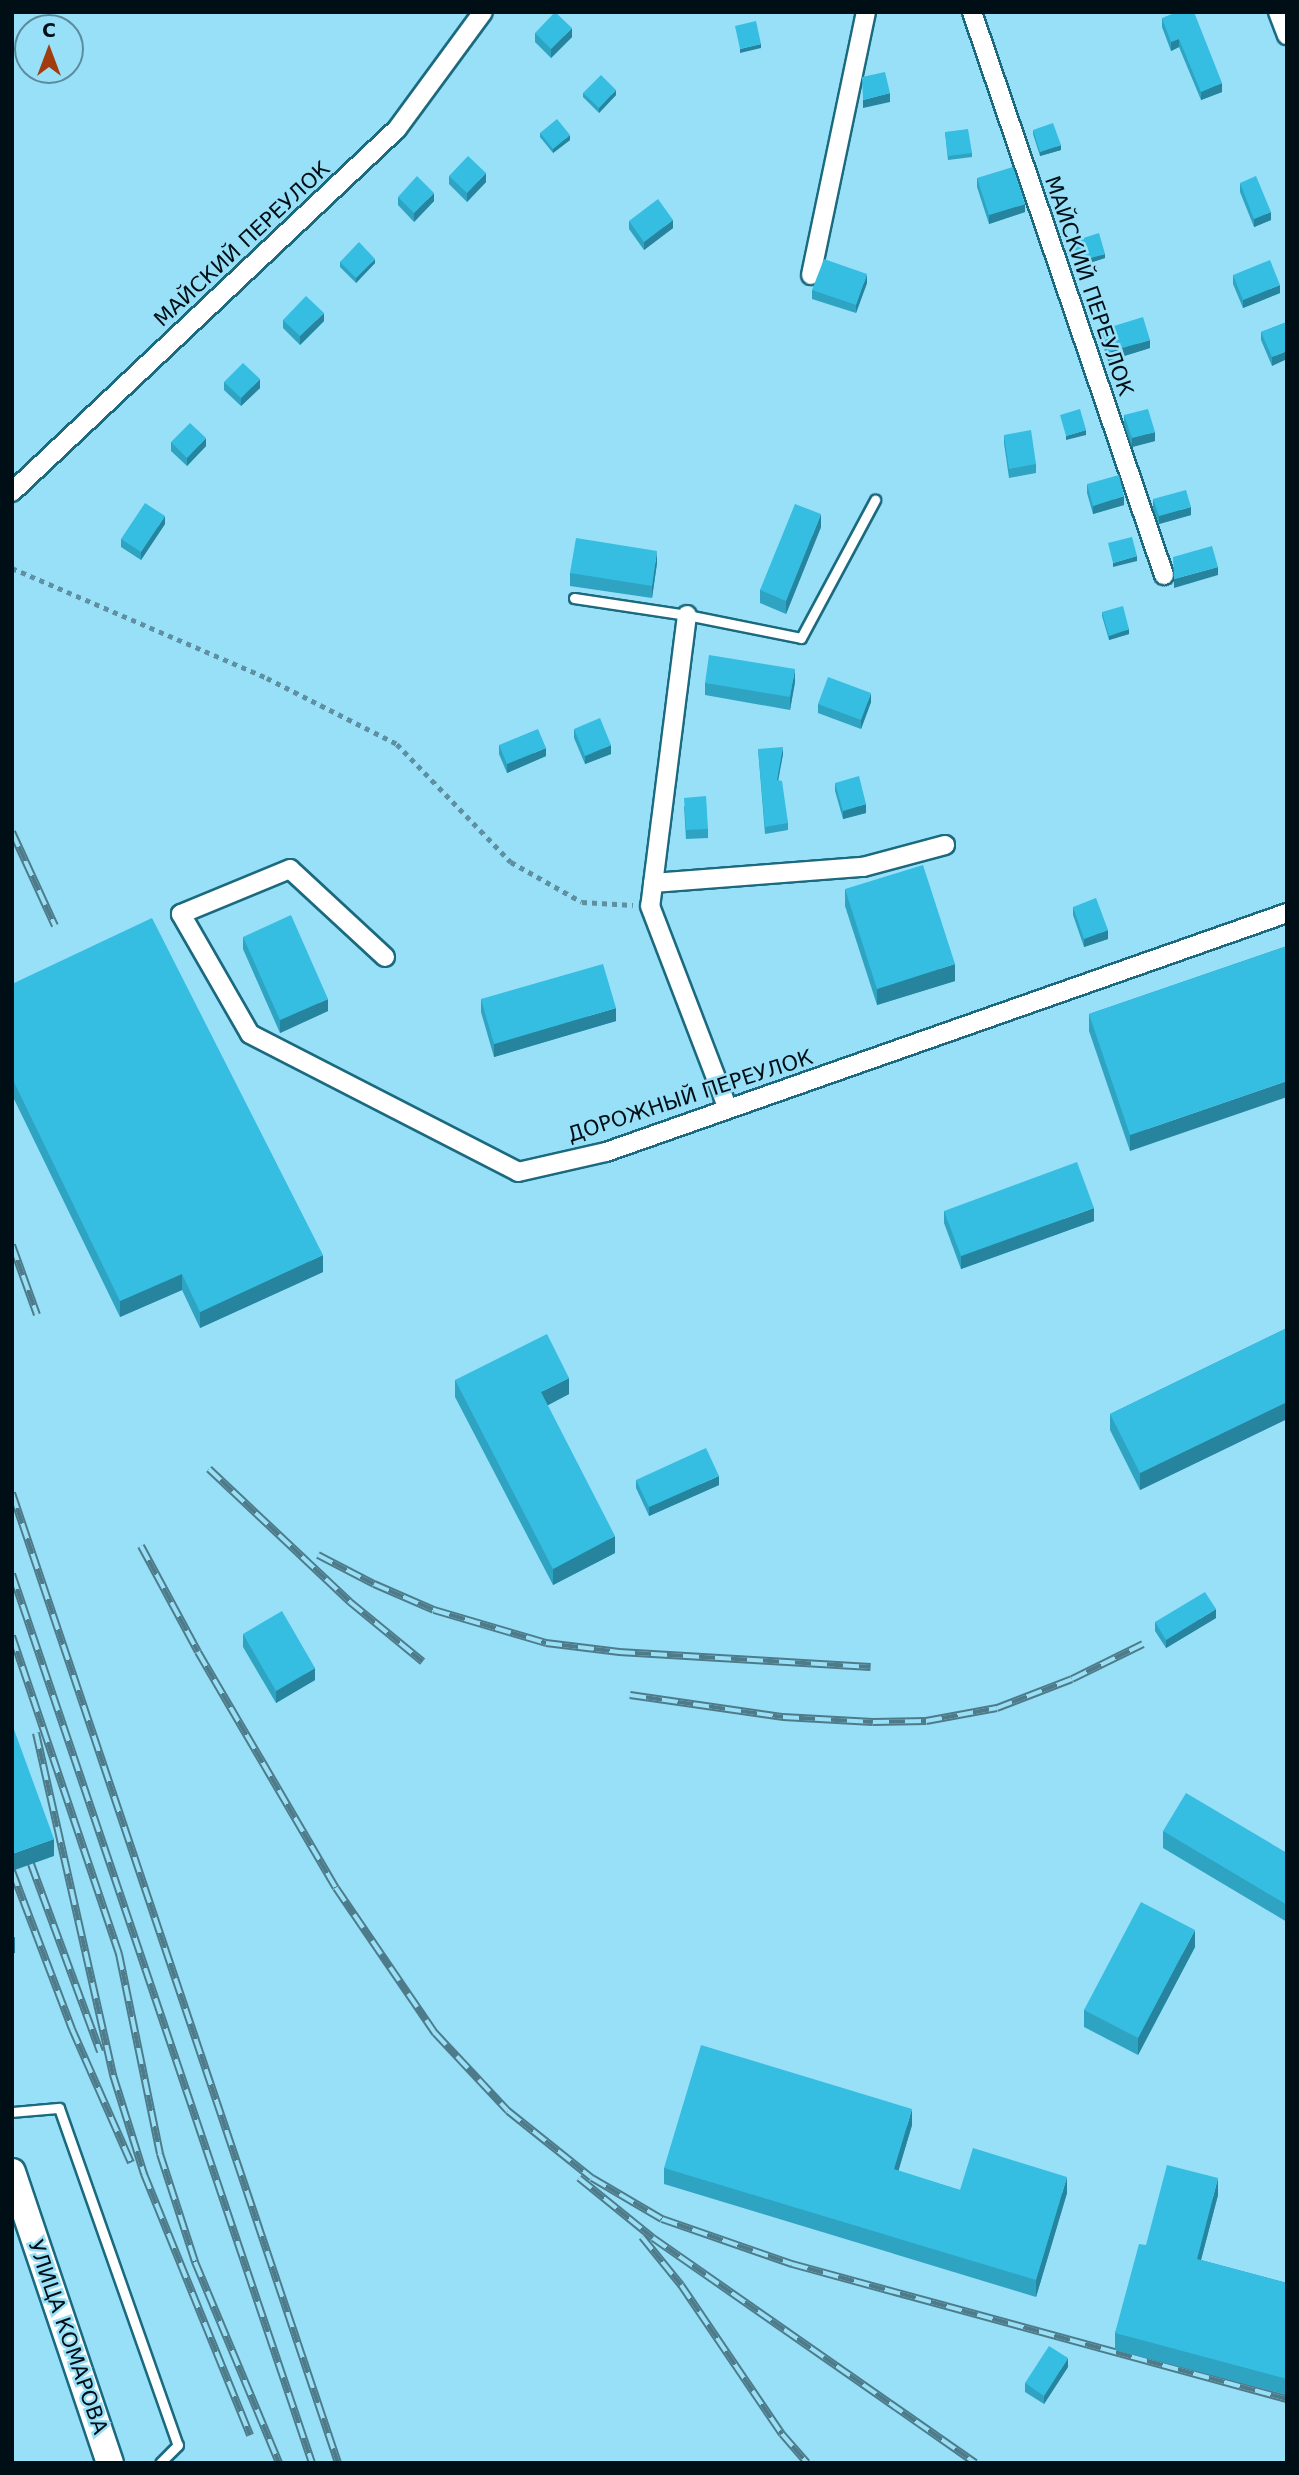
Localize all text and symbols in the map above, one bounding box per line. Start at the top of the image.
north arrow [14,14,84,84]
text: С [42,19,56,41]
street label: МАЙСКИЙ ПЕРЕУЛОК [149,156,335,332]
street label: МАЙСКИЙ ПЕРЕУЛОК [1040,173,1138,399]
street label: ДОРОЖНЫЙ ПЕРЕУЛОК [564,1044,816,1148]
street label: УЛИЦА КОМАРОВА [23,2237,113,2437]

